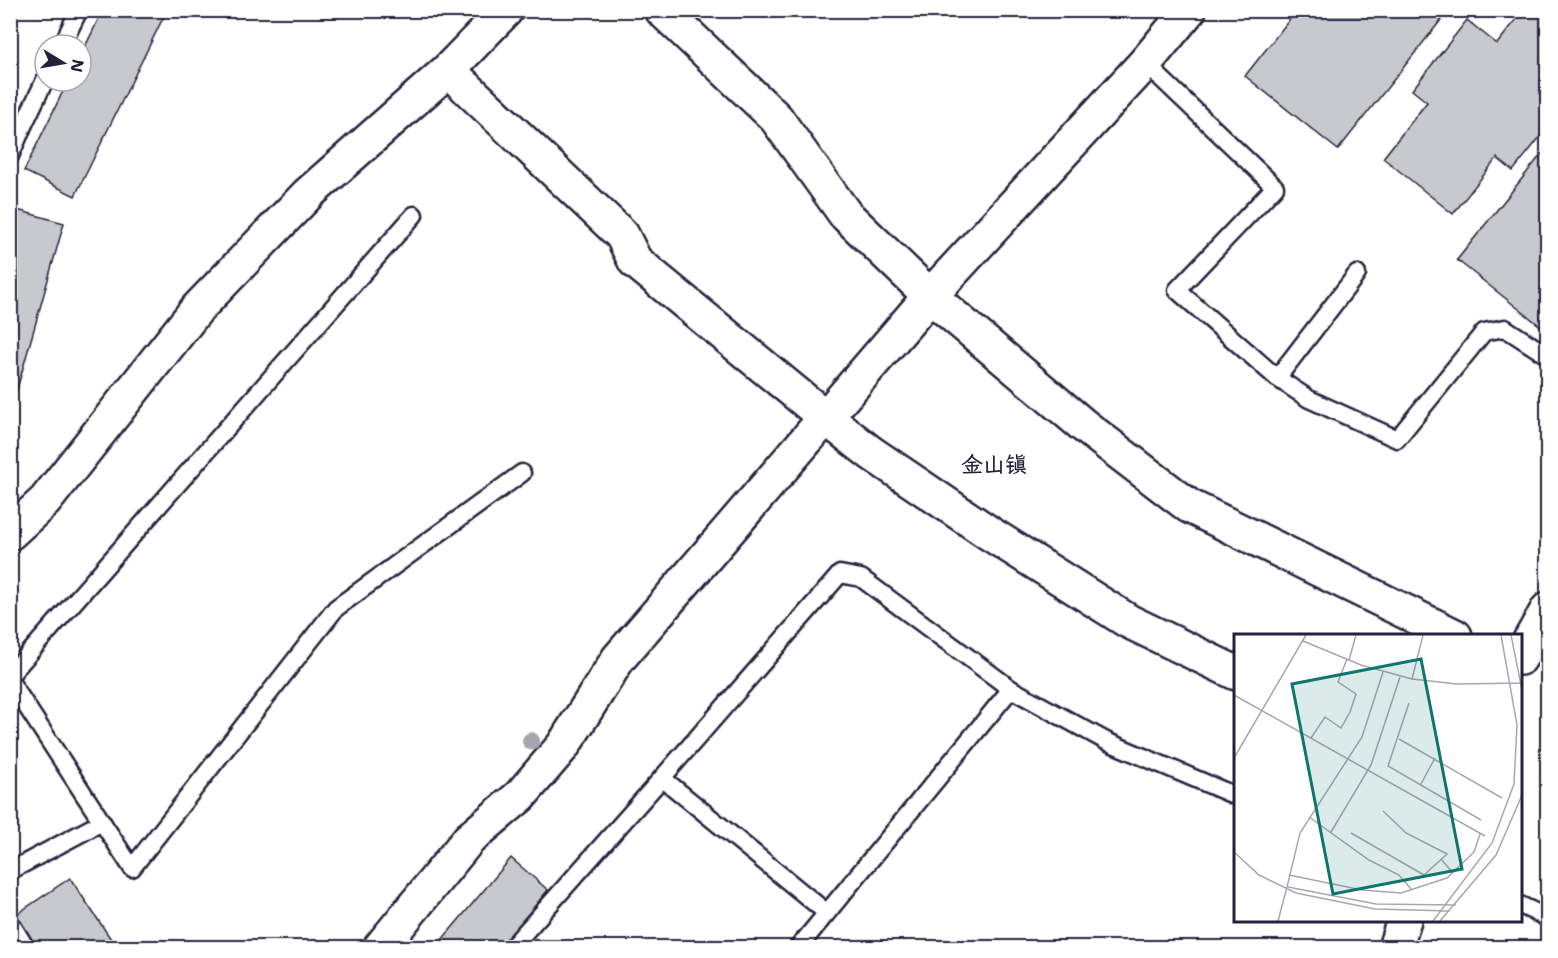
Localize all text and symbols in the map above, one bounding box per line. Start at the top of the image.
north arrow [33,33,93,93]
text: N [66,58,89,74]
district label: 金山镇 [961,450,1027,479]
inset map [1234,634,1522,922]

